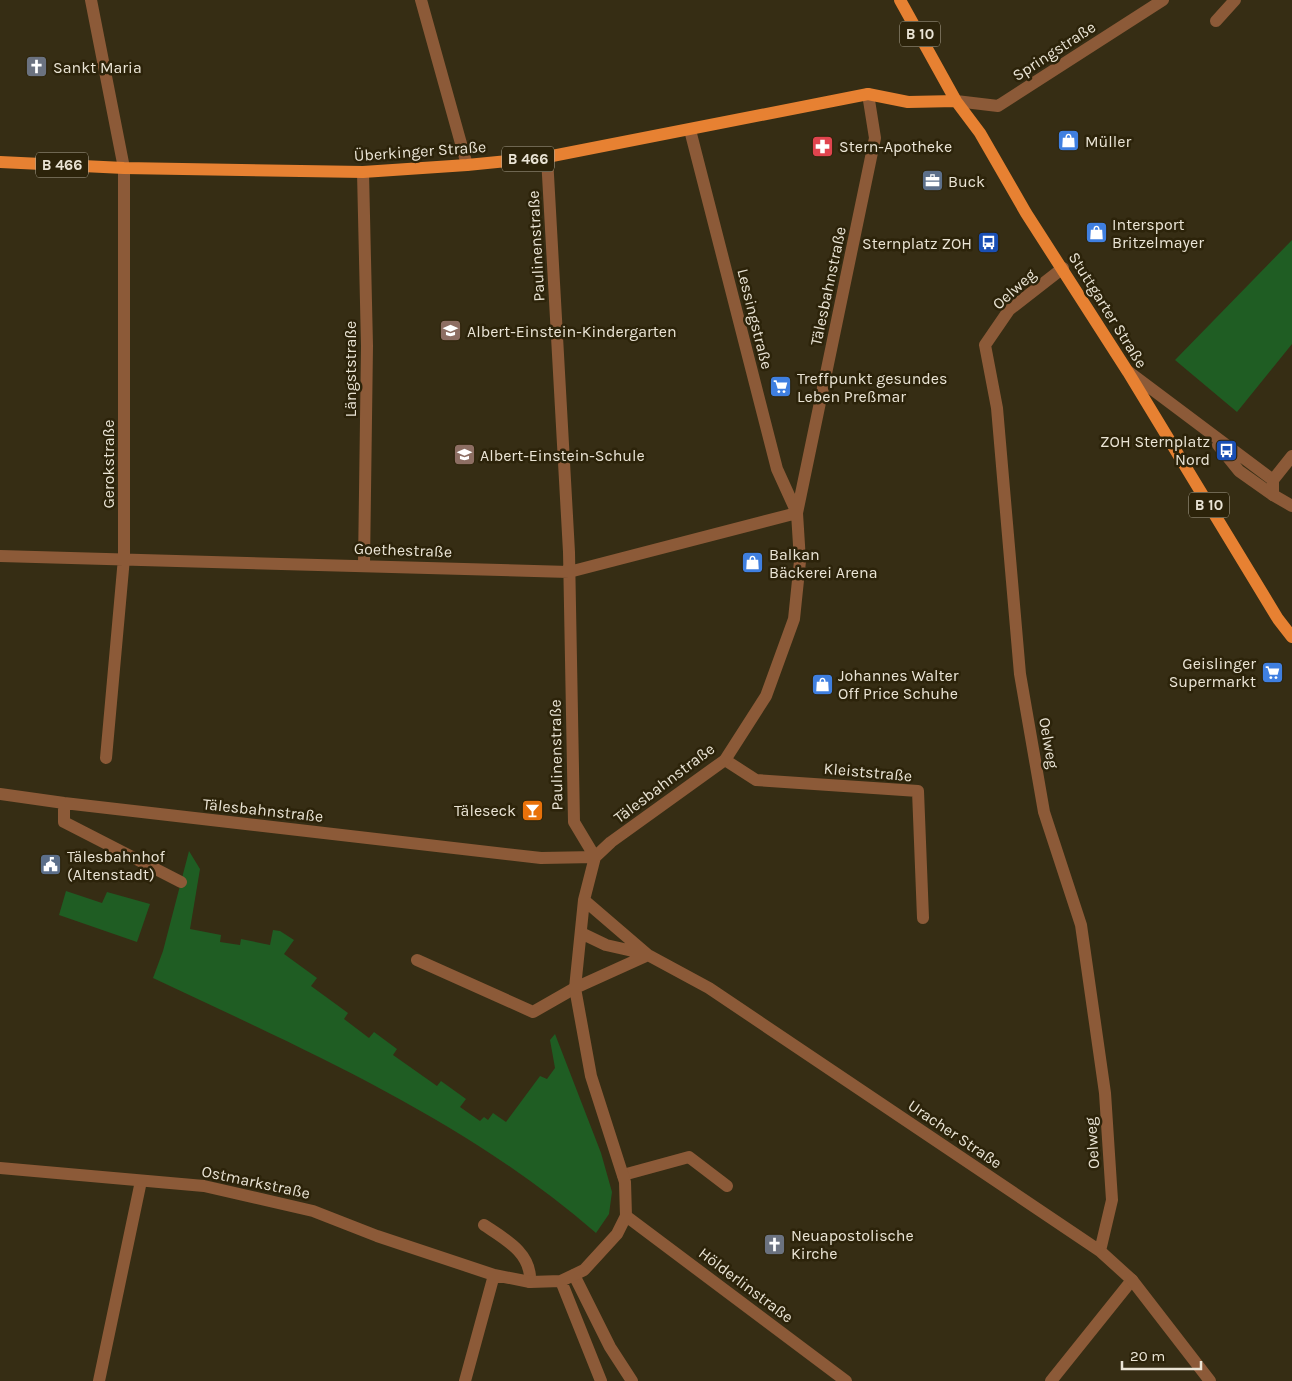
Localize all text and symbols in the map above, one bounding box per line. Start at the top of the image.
street label: Springstraße [1009,17,1099,85]
road number: B 10 [900,22,940,46]
church icon: Sankt Maria [25,55,49,79]
place label: Sankt Maria [53,58,142,77]
shop icon: Müller [1057,129,1081,153]
place label: Müller [1085,132,1131,151]
pharmacy icon: Stern-Apotheke [811,134,835,158]
street label: Überkinger Straße [353,137,487,165]
place label: Stern-Apotheke [839,137,952,156]
road number: B 466 [502,146,554,172]
road number: B 466 [36,152,88,178]
office icon: Buck [920,169,944,193]
place label: Buck [948,172,985,191]
street label: Paulinenstraße [524,190,548,302]
place label: Intersport Britzelmayer [1112,215,1204,252]
shop icon: Intersport Britzelmayer [1084,221,1108,245]
street label: Tälesbahnstraße [806,225,850,347]
bus stop icon: Sternplatz ZOH [976,231,1000,255]
place label: Sternplatz ZOH [862,234,972,253]
street label: Stuttgarter Straße [1065,248,1151,372]
street label: Oelweg [988,265,1040,313]
street label: Lessingstraße [733,267,777,371]
school or university icon: Albert-Einstein-Kindergarten [439,319,463,343]
street label: Längststraße [341,321,360,417]
place label: Albert-Einstein-Kindergarten [467,322,677,341]
place label: Treffpunkt gesundes Leben Preßmar [797,369,947,406]
supermarket icon: Treffpunkt gesundes Leben Preßmar [769,375,793,399]
street label: Gerokstraße [99,419,118,509]
place label: ZOH Sternplatz Nord [1100,432,1210,469]
bus stop icon: ZOH Sternplatz Nord [1214,438,1238,462]
school or university icon: Albert-Einstein-Schule [452,443,476,467]
place label: Albert-Einstein-Schule [480,446,645,465]
road number: B 10 [1189,492,1229,518]
street label: Goethestraße [354,539,452,561]
place label: Balkan Bäckerei Arena [769,545,877,582]
shop icon: Balkan Bäckerei Arena [741,551,765,575]
place label: Geislinger Supermarkt [1169,654,1256,691]
supermarket icon: Geislinger Supermarkt [1260,660,1284,684]
place label: Johannes Walter Off Price Schuhe [838,666,959,703]
shop icon: Johannes Walter Off Price Schuhe [810,672,834,696]
street label: Paulinenstraße [546,699,566,811]
street label: Oelweg [1035,716,1063,770]
street label: Tälesbahnstraße [610,739,718,827]
street label: Kleiststraße [823,759,913,785]
street label: Tälesbahnstraße [202,794,324,826]
bar icon: Täleseck [520,798,544,822]
place label: Täleseck [454,801,516,820]
place label: Tälesbahnhof (Altenstadt) [67,847,166,884]
public building icon: Tälesbahnhof (Altenstadt) [39,853,63,877]
street label: Uracher Straße [904,1096,1006,1172]
street label: Oelweg [1081,1116,1103,1170]
street label: Ostmarkstraße [200,1161,312,1203]
place label: Neuapostolische Kirche [791,1226,914,1263]
church icon: Neuapostolische Kirche [763,1232,787,1256]
street label: Hölderlinstraße [695,1243,797,1327]
scale bar [1122,1338,1201,1370]
text: 20 m [1130,1347,1165,1365]

